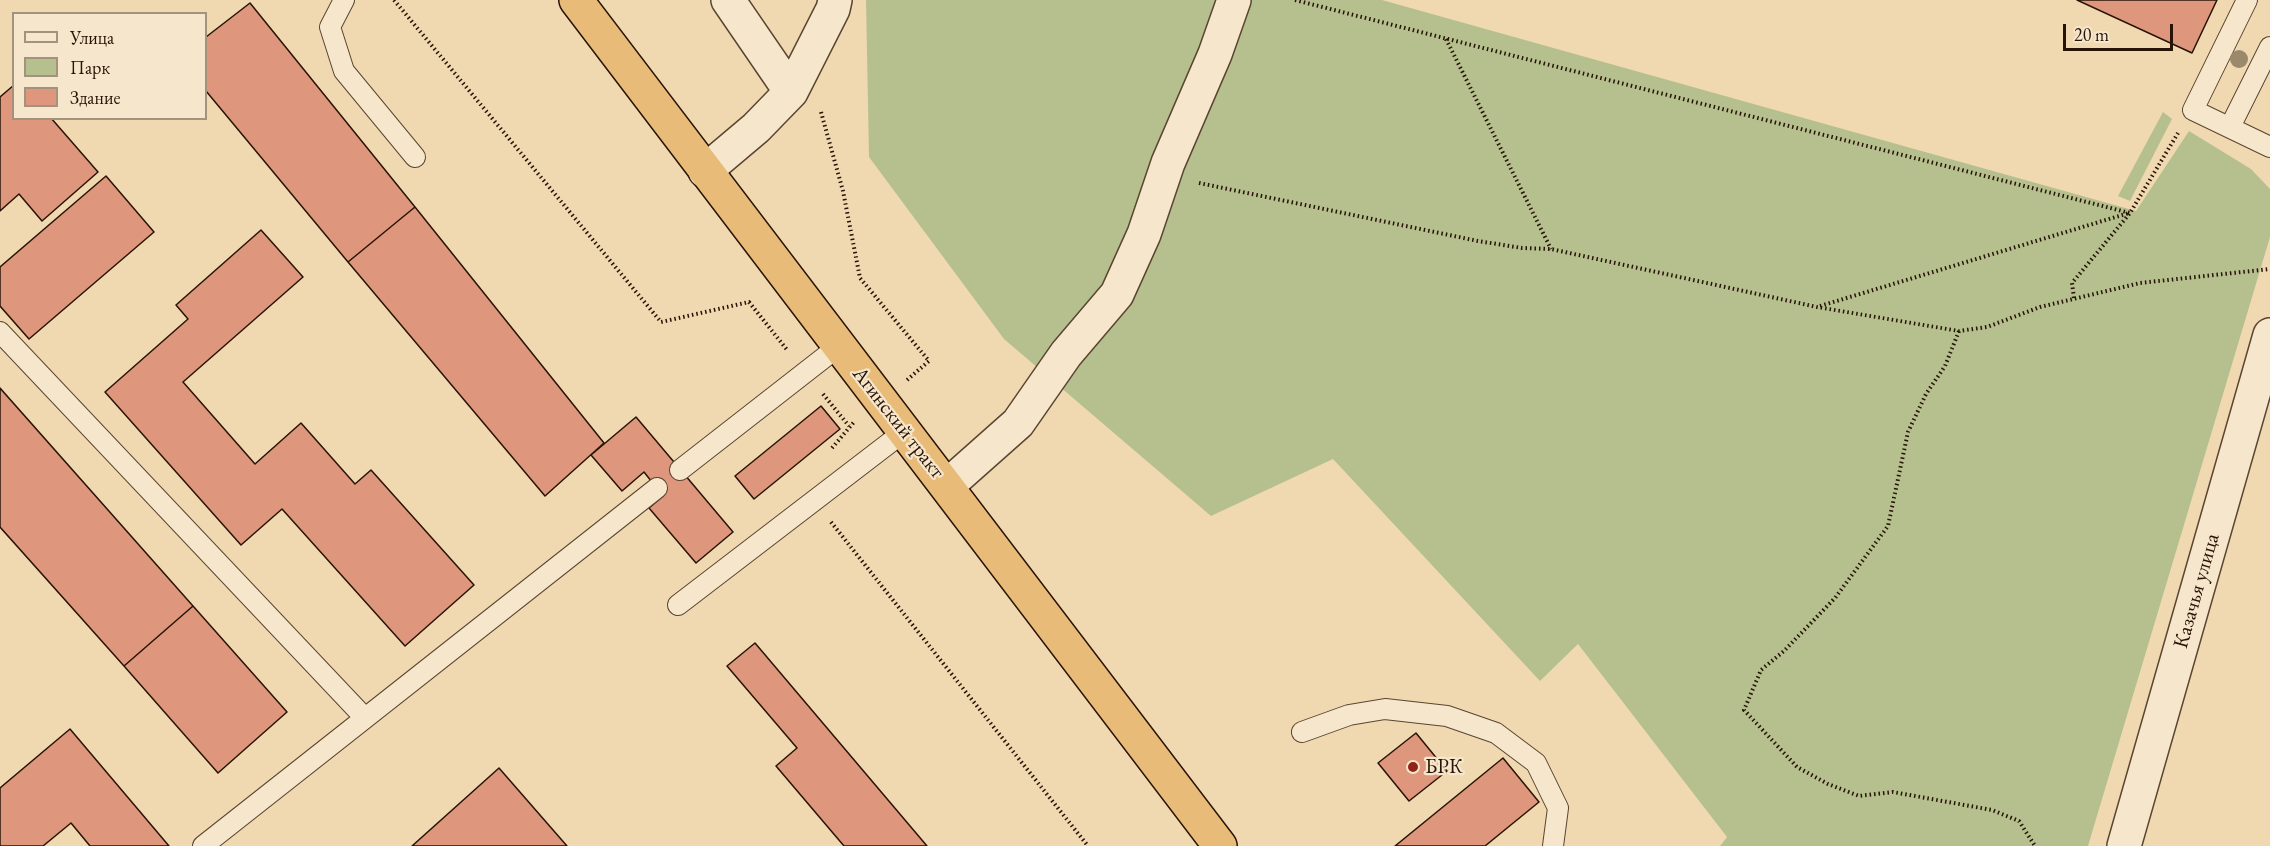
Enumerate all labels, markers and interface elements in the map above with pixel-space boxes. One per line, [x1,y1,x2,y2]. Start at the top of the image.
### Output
legend [12,12,207,120]
scale bar [2066,12,2176,50]
text: 20 m [2074,23,2109,46]
text: Улица [70,26,114,49]
text: Парк [70,56,110,79]
text: Здание [70,86,120,109]
street label: Агинский тракт [847,362,949,484]
street label: Казачья улица [2169,531,2225,651]
place label: БРК [1425,754,1463,780]
marker: БРК [1406,760,1420,774]

